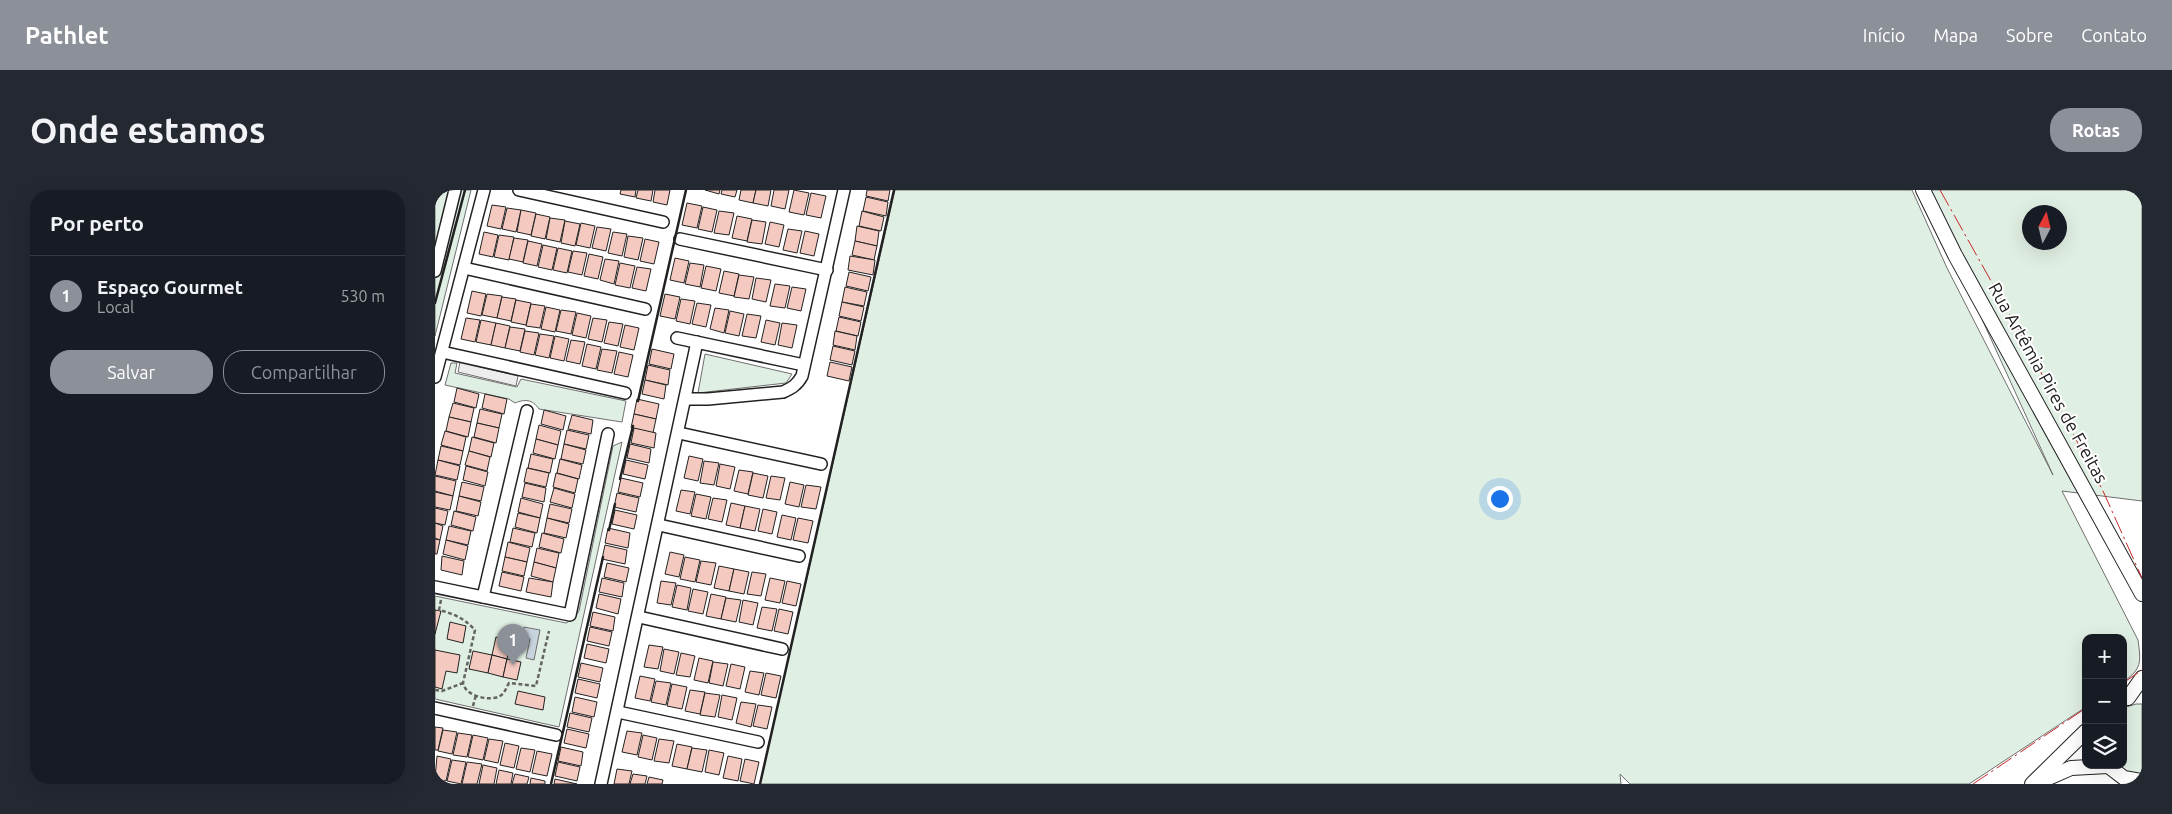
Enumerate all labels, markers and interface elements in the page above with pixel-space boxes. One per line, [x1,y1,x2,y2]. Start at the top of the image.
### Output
text: Pathlet [25,22,109,49]
text: Início [1863,25,1905,45]
text: Mapa [1933,25,1978,45]
text: Sobre [2006,25,2053,45]
text: Contato [2081,25,2147,45]
button: Rotas [2050,108,2142,152]
text: Onde estamos [30,110,265,150]
north arrow [2022,205,2067,250]
text: Por perto [50,211,144,235]
text: Espaço Gourmet [97,276,243,298]
street label: Rua Artêmia Pires de Freitas [1985,279,2113,487]
text: 1 [61,287,71,305]
text: 530 m [340,287,385,305]
text: Local [97,298,134,316]
button: Salvar [50,350,213,394]
button: Compartilhar [223,350,385,394]
your location [1487,486,1513,512]
pin: 1 [497,624,529,665]
map controls [2082,634,2127,769]
button: + [2082,634,2127,679]
button: − [2082,679,2127,724]
button: layers [2082,724,2127,769]

